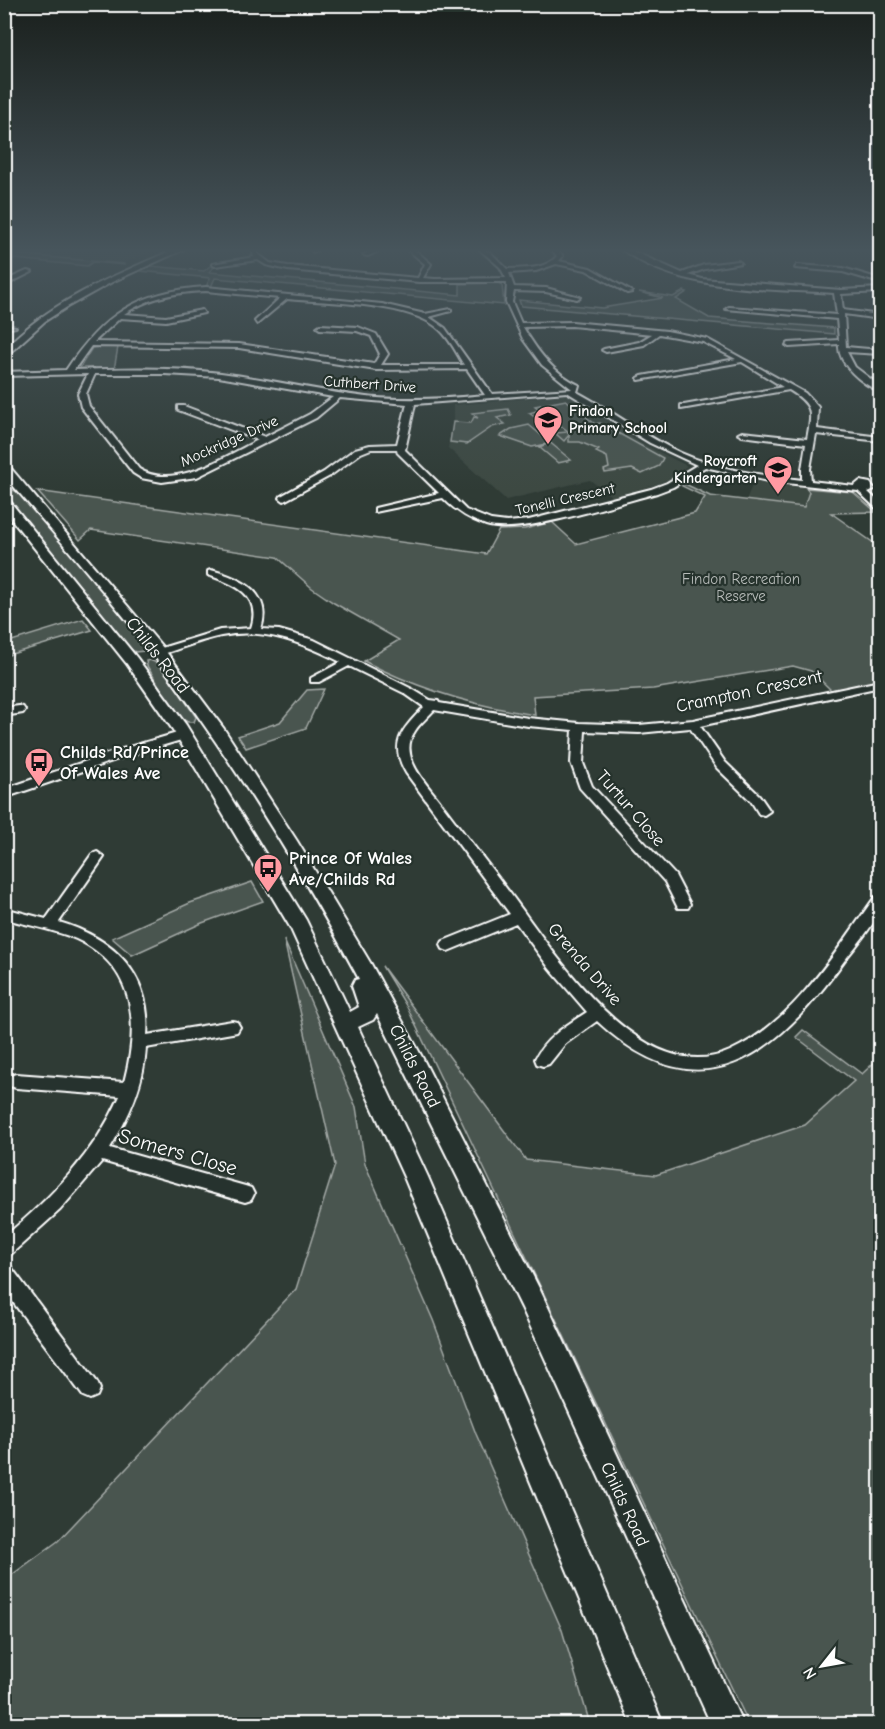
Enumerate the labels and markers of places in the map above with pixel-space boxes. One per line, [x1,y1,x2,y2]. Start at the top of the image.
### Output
place label: Findon Primary School [569,402,667,437]
school or university icon: Findon Primary School [532,404,564,446]
place label: Roycroft Kindergarten [674,452,758,487]
school or university icon: Roycroft Kindergarten [762,454,794,496]
place label: Childs Rd/Prince Of Wales Ave [60,742,189,784]
bus stop icon: Childs Rd/Prince Of Wales Ave [23,746,55,788]
place label: Prince Of Wales Ave/Childs Rd [289,848,412,890]
bus stop icon: Prince Of Wales Ave/Childs Rd [252,852,284,894]

